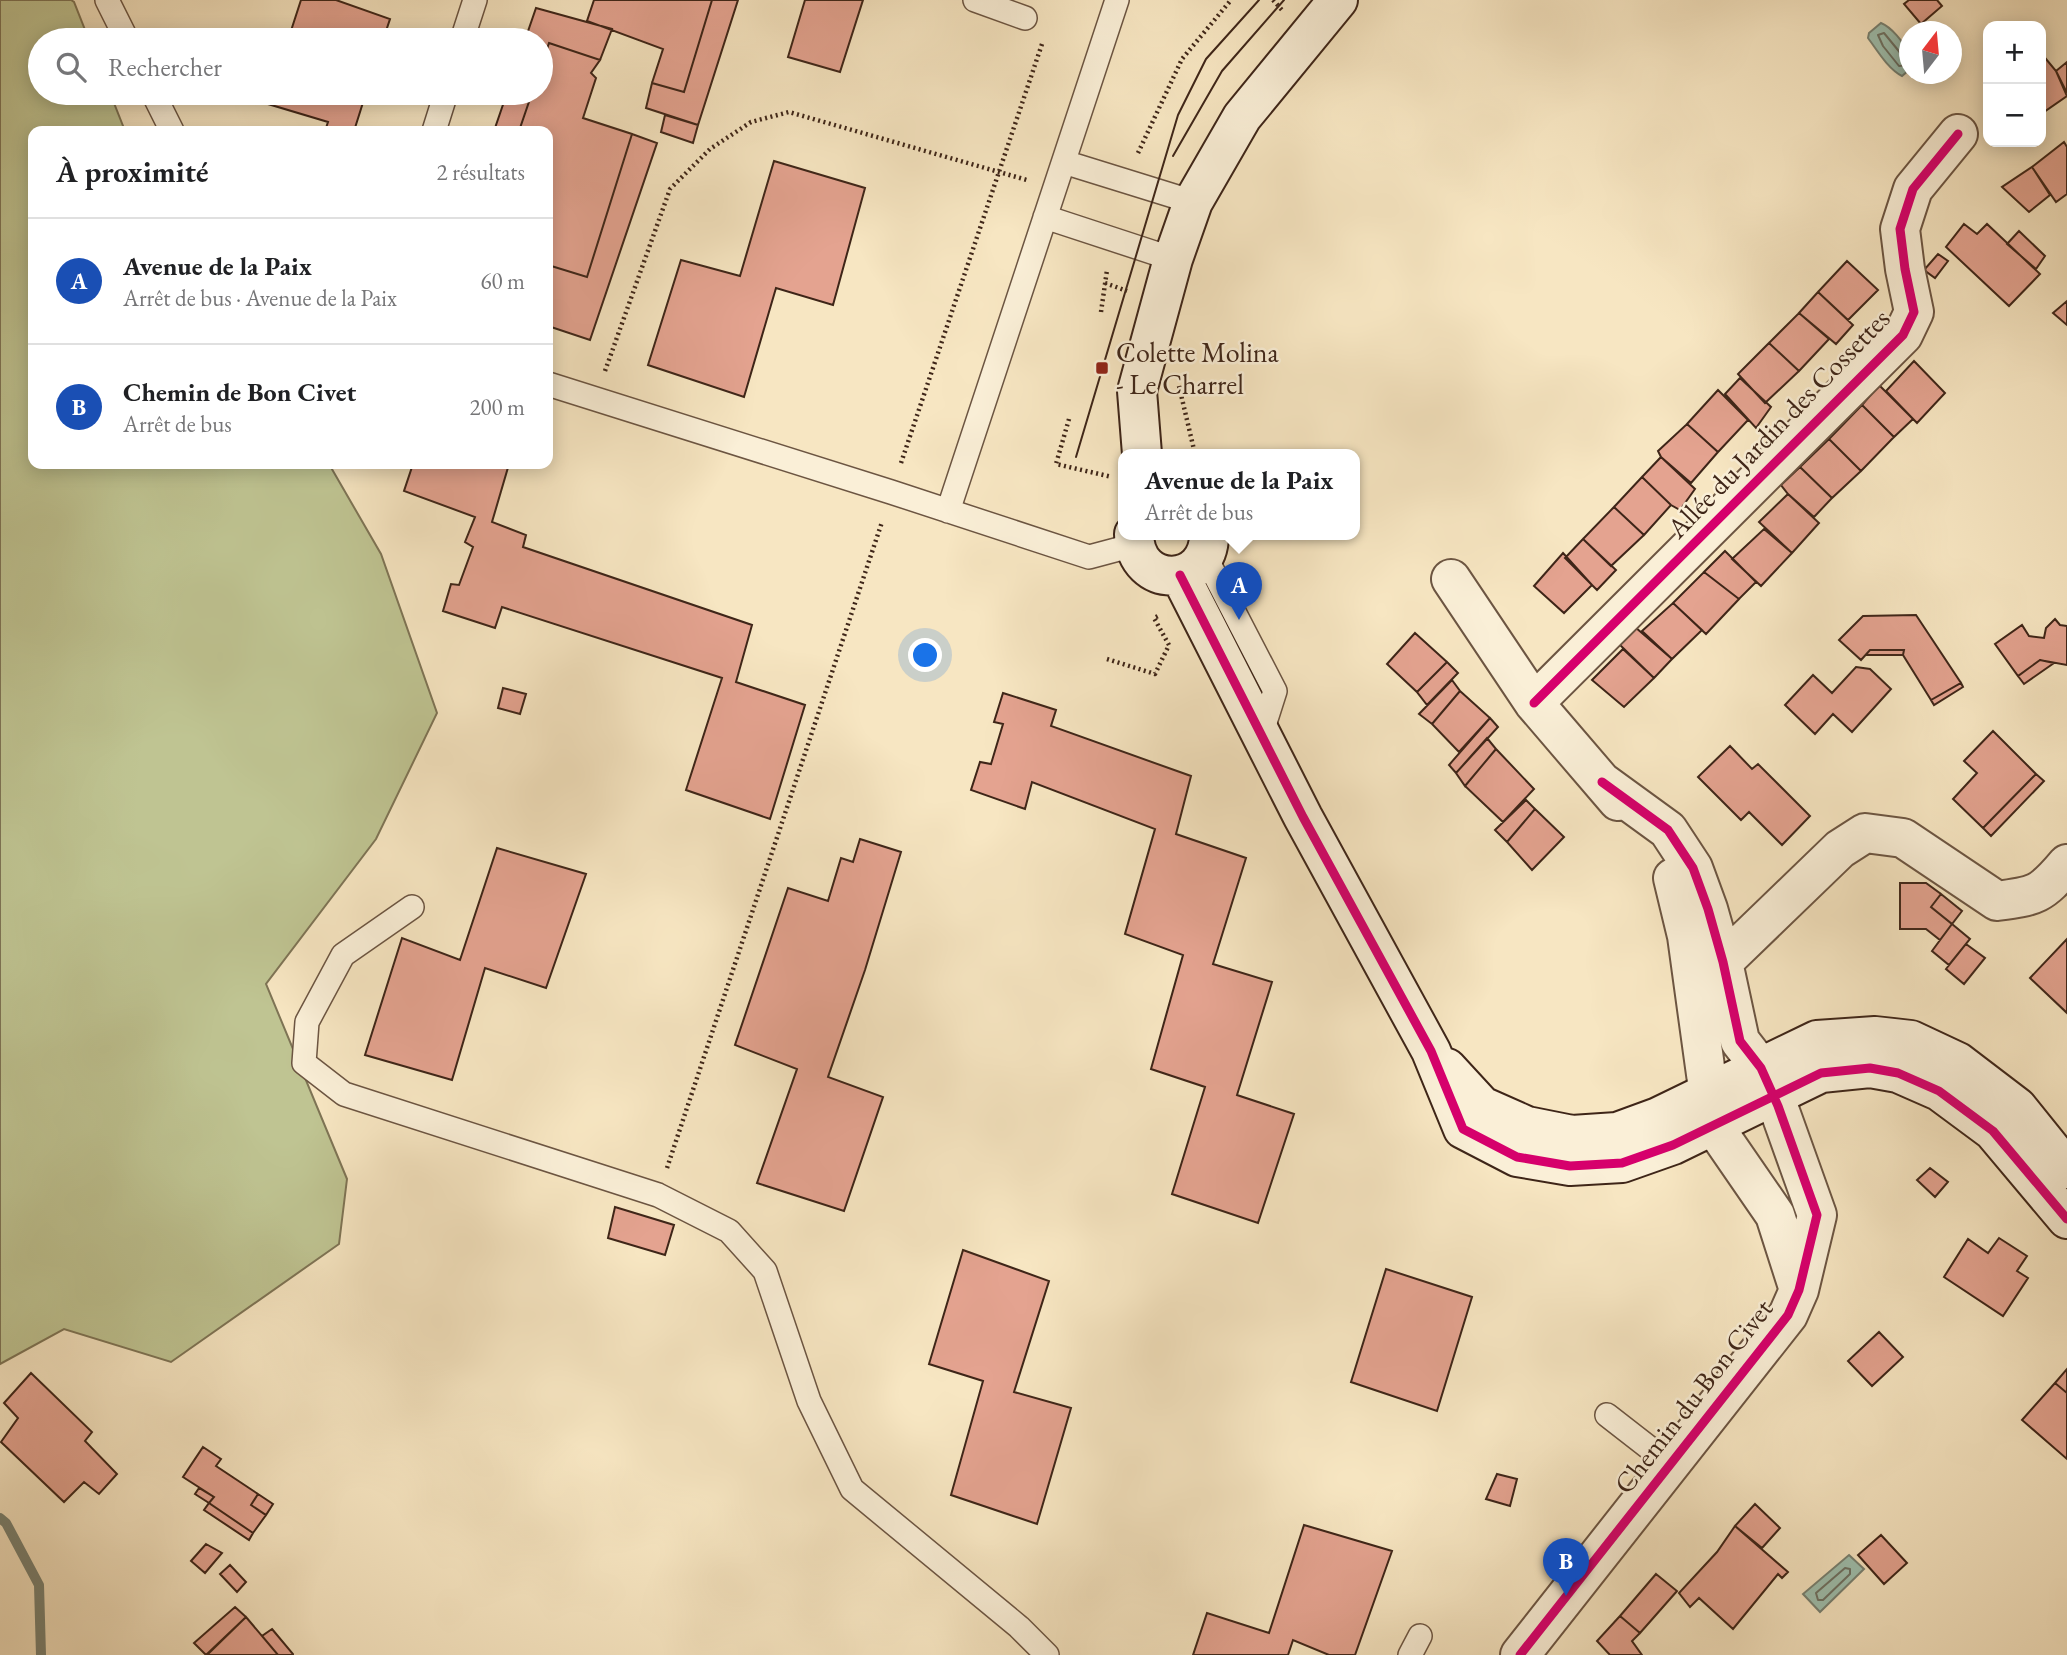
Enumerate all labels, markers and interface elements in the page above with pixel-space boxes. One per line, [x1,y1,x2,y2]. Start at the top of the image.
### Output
north arrow [1899,21,1962,84]
map controls [1983,21,2046,147]
button: + [1983,21,2046,84]
search box [28,28,553,105]
icon: search [52,48,90,86]
text: Rechercher [108,50,222,84]
button: − [1983,84,2046,147]
text: À proximité [56,152,208,191]
text: 2 résultats [437,157,525,187]
text: Avenue de la Paix [123,249,312,283]
text: A [71,266,87,296]
text: 60 m [480,266,525,296]
text: Arrêt de bus · Avenue de la Paix [123,283,397,313]
street label: Allée du Jardin des Cossettes [1658,300,1897,546]
place label: Colette Molina - Le Charrel [1116,334,1280,402]
marker: Colette Molina - Le Charrel [1094,360,1110,376]
text: Chemin de Bon Civet [123,375,356,409]
text: B [72,392,86,422]
text: 200 m [469,392,525,422]
text: Arrêt de bus [123,409,232,439]
popup [1118,449,1360,540]
text: Avenue de la Paix [1145,463,1333,497]
text: Arrêt de bus [1145,497,1253,527]
pin: A [1216,562,1262,620]
your location [908,638,942,672]
street label: Chemin du Bon Civet [1606,1291,1780,1501]
pin: B [1543,1538,1589,1596]

